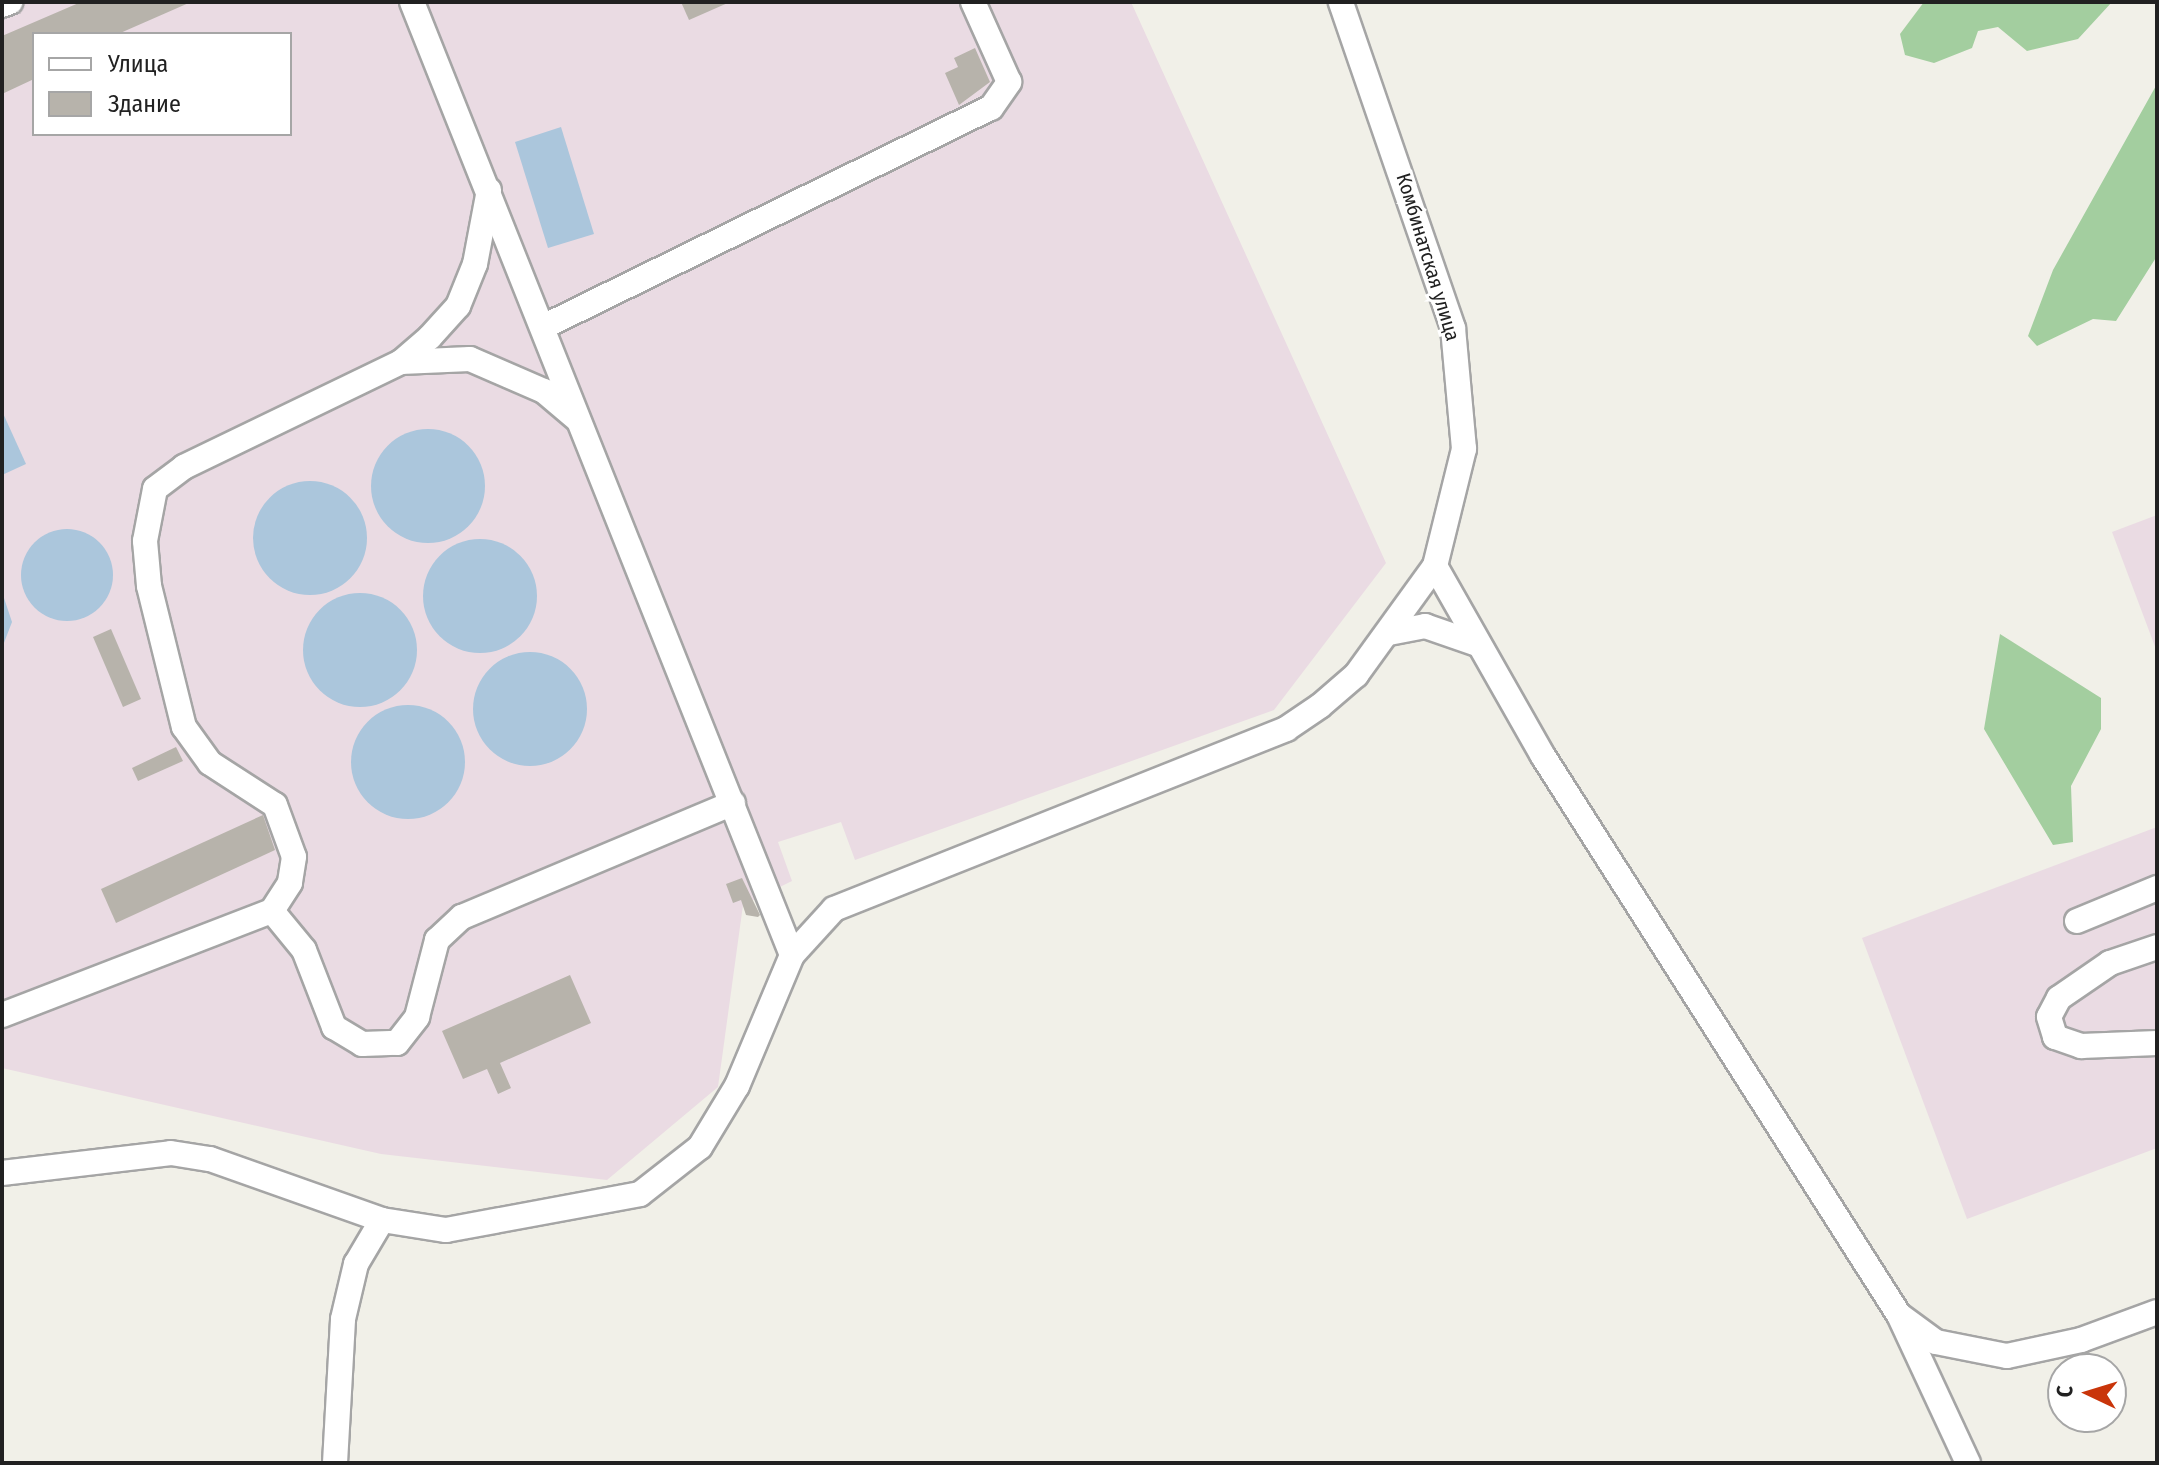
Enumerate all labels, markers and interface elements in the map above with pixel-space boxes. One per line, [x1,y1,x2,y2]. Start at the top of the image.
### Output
legend [32,32,292,136]
text: Улица [108,50,168,78]
text: Здание [108,90,181,118]
street label: Комбинатская улица [1391,170,1465,344]
north arrow [2047,1353,2127,1433]
text: С [2051,1385,2078,1398]

